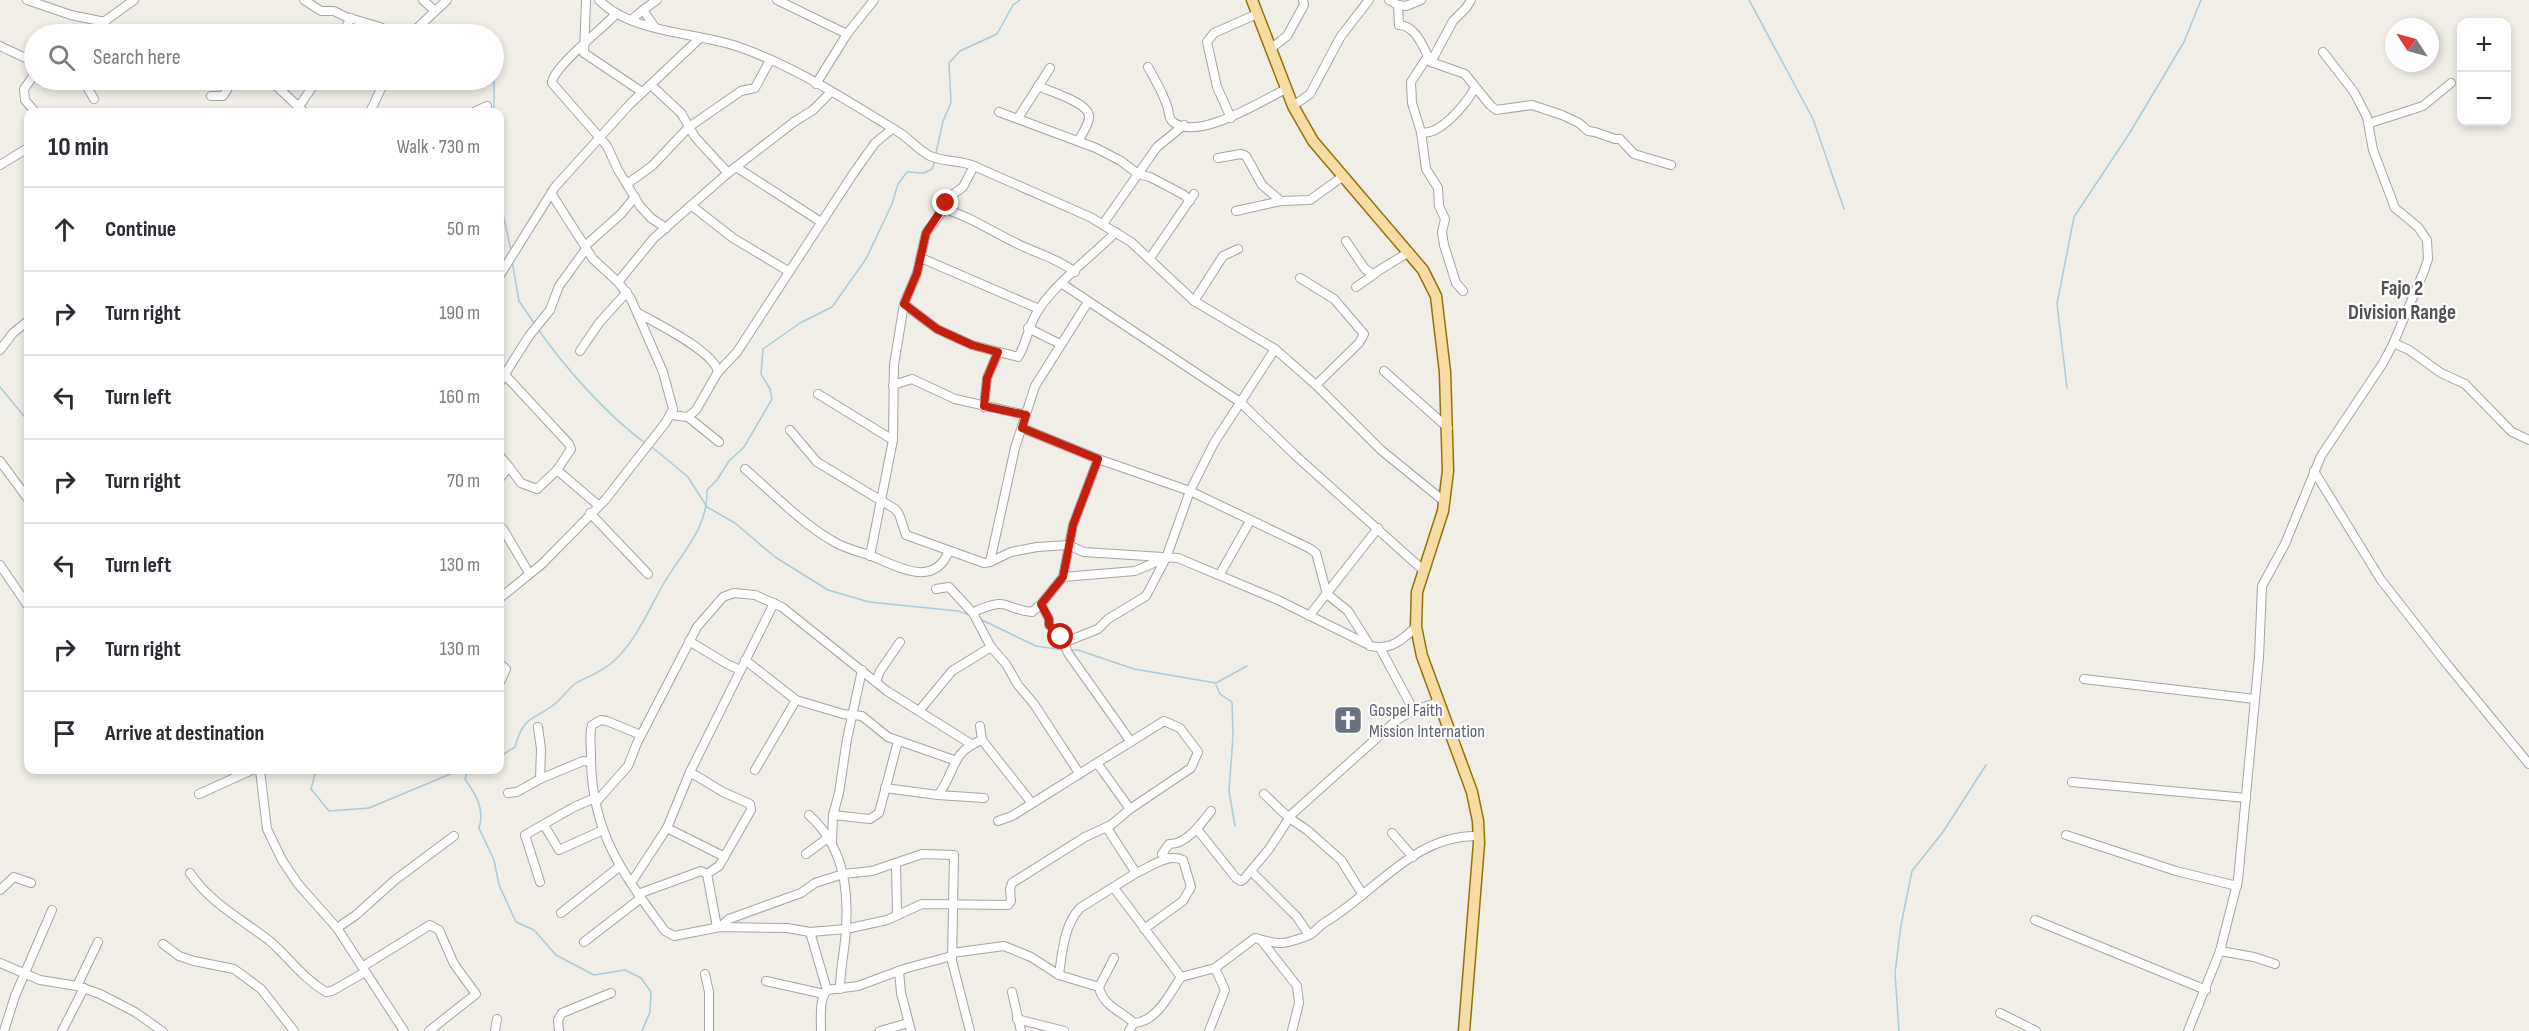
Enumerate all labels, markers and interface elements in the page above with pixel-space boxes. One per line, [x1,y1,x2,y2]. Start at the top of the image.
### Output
north arrow [2385,18,2439,72]
map controls [2457,18,2511,126]
button: + [2457,18,2511,72]
search box [24,24,504,90]
icon: search [45,41,78,74]
text: Search here [93,44,180,71]
button: − [2457,72,2511,126]
text: 10 min [48,132,109,163]
text: Walk · 730 m [397,135,480,159]
route end [932,189,958,215]
icon: ahead [48,213,81,246]
text: Continue [105,216,176,243]
text: 50 m [447,217,480,241]
district label: Fajo 2 Division Range [2348,276,2456,325]
icon: right [48,297,81,330]
text: Turn right [105,300,181,327]
text: 190 m [439,301,480,325]
icon: left [48,381,81,414]
text: Turn left [105,384,171,411]
text: 160 m [439,385,480,409]
icon: right [48,465,81,498]
text: Turn right [105,468,181,495]
text: 70 m [447,469,480,493]
icon: left [48,549,81,582]
text: Turn left [105,552,171,579]
text: 130 m [440,553,480,577]
route start [1047,623,1073,649]
icon: right [48,633,81,666]
text: Turn right [105,636,181,663]
text: 130 m [440,637,480,661]
place label: Gospel Faith Mission Internation [1369,700,1485,742]
church icon: Gospel Faith Mission Internation [1332,704,1364,736]
icon: arrive [48,717,81,750]
text: Arrive at destination [105,720,264,747]

